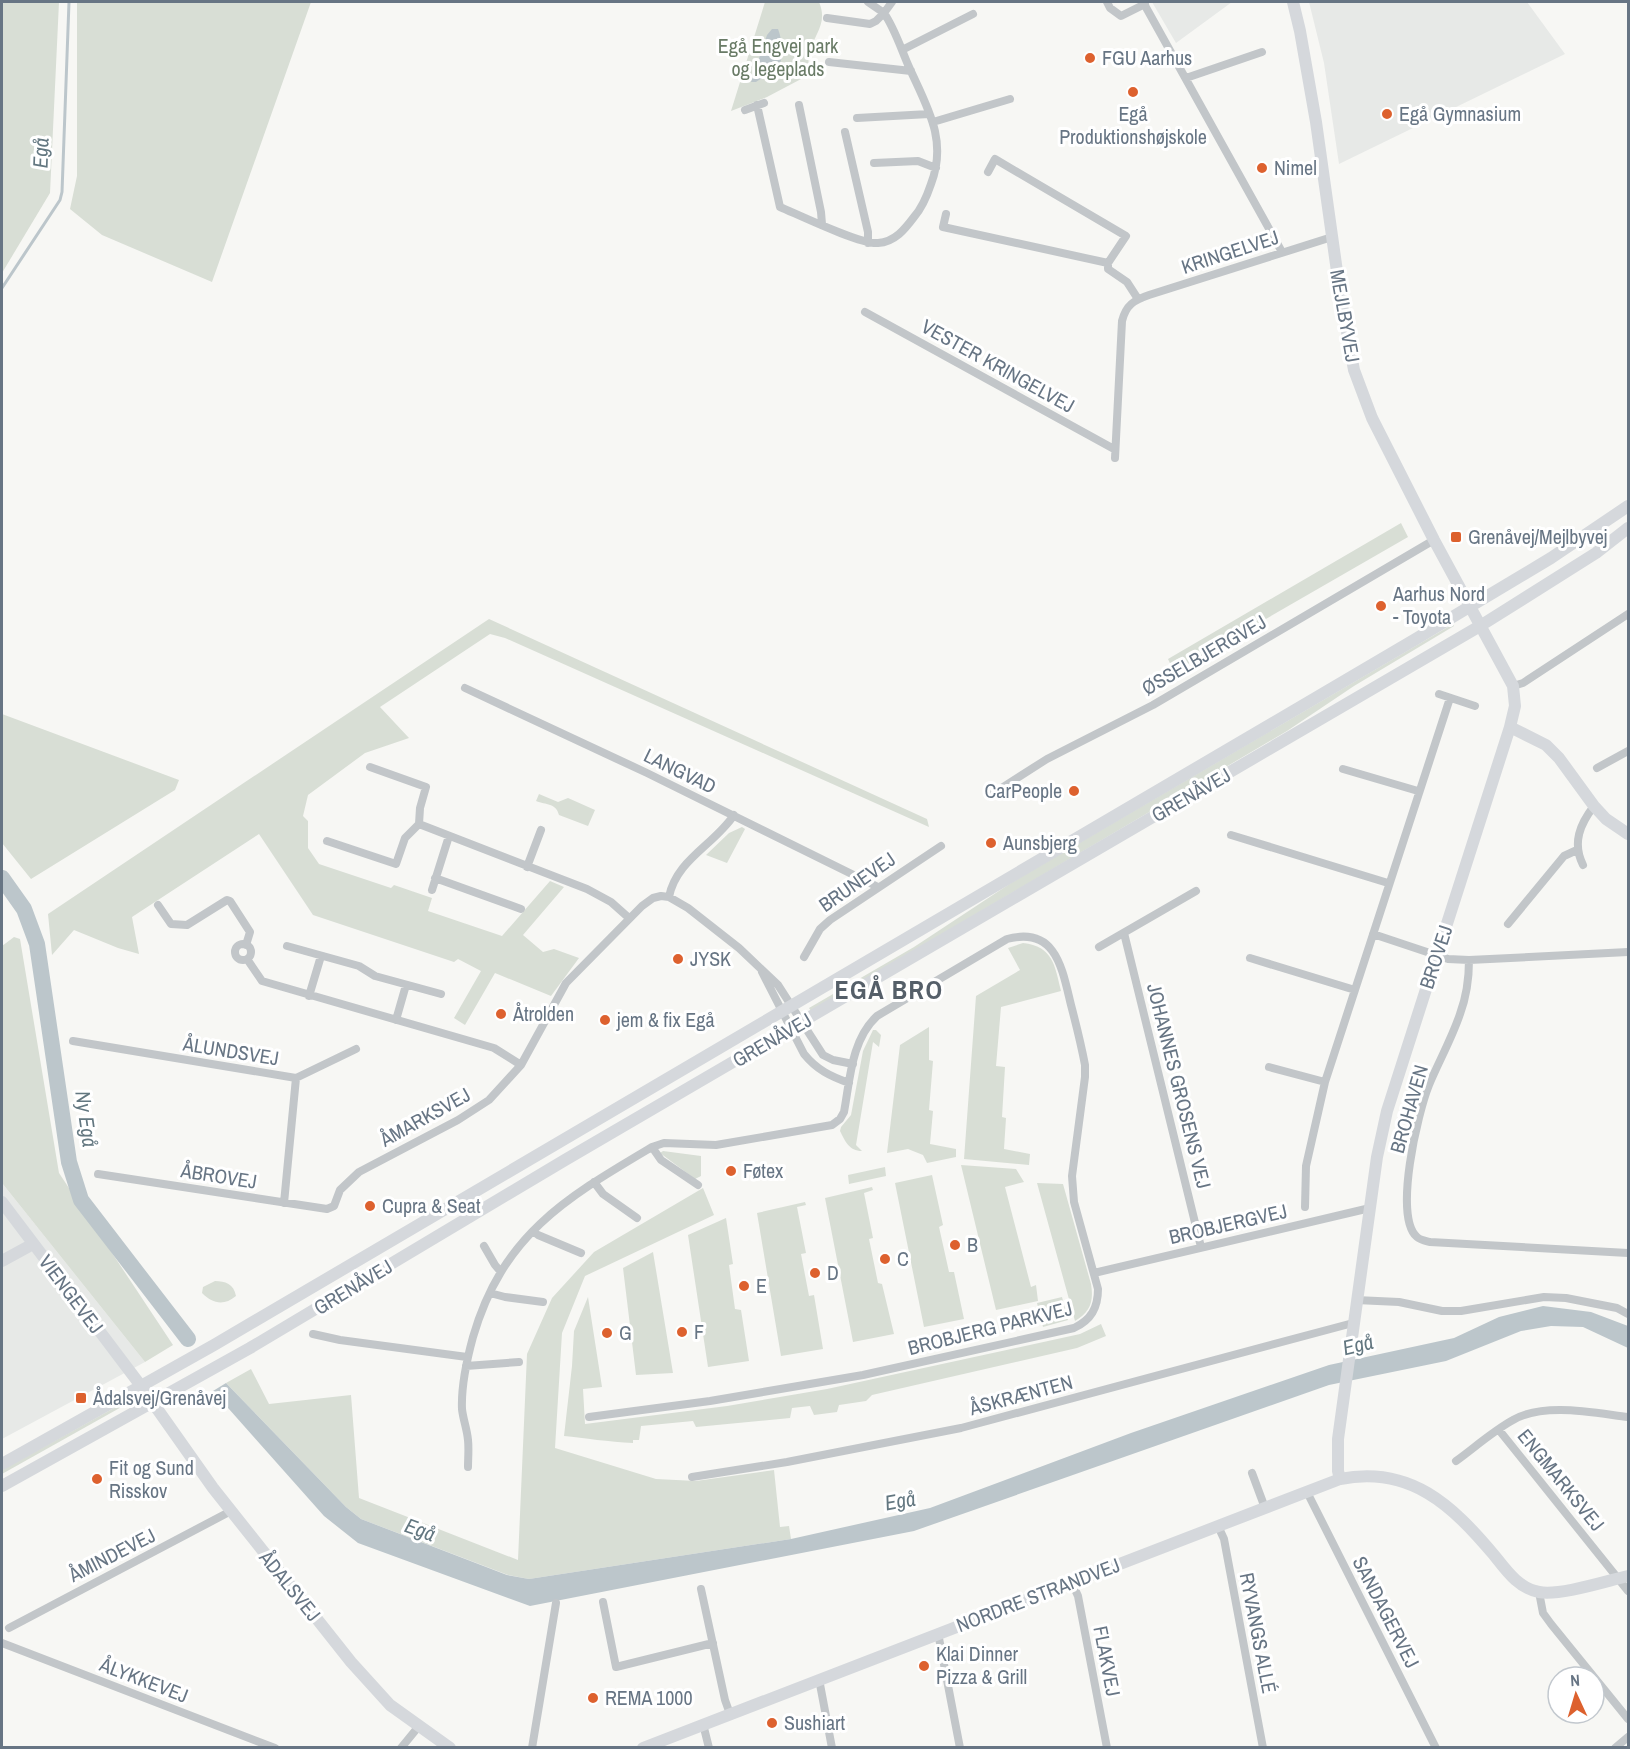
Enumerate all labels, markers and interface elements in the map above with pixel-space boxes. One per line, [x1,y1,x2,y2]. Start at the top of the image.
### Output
park label: Egå Engvej park og legeplads [718,32,839,82]
place label: FGU Aarhus [1102,44,1192,71]
marker: FGU Aarhus [1083,51,1097,65]
marker: Egå Produktionshøjskole [1126,85,1140,99]
place label: Egå Produktionshøjskole [1059,100,1207,150]
place label: Egå Gymnasium [1399,100,1521,127]
marker: Egå Gymnasium [1380,107,1394,121]
water label: Egå [25,137,56,169]
place label: Nimel [1274,154,1317,181]
marker: Nimel [1255,161,1269,175]
street label: KRINGELVEJ [1178,223,1282,280]
street label: MEJLBYVEJ [1324,267,1367,364]
street label: VESTER KRINGELVEJ [917,312,1080,419]
place label: Grenåvej/Mejlbyvej [1468,523,1607,550]
marker: Grenåvej/Mejlbyvej [1449,530,1463,544]
place label: Aarhus Nord - Toyota [1392,580,1485,630]
marker: Aarhus Nord - Toyota [1374,599,1388,613]
street label: ØSSELBJERGVEJ [1137,608,1271,701]
street label: LANGVAD [640,741,721,800]
street label: GRENÅVEJ [1146,761,1235,828]
place label: CarPeople [985,777,1062,804]
marker: CarPeople [1067,784,1081,798]
place label: Aunsbjerg [1002,829,1077,856]
marker: Aunsbjerg [984,836,998,850]
street label: BRUNEVEJ [813,845,900,918]
street label: BROVEJ [1413,921,1459,992]
place label: JYSK [690,945,731,972]
marker: JYSK [671,952,685,966]
district label: EGÅ BRO [834,972,944,1007]
street label: JOHANNES GROSENS VEJ [1141,980,1218,1191]
place label: Åtrolden [512,1000,574,1027]
place label: jem & fix Egå [616,1006,715,1033]
street label: GRENÅVEJ [727,1006,816,1073]
marker: Åtrolden [494,1007,508,1021]
marker: jem & fix Egå [598,1013,612,1027]
street label: ÅLUNDSVEJ [180,1029,281,1071]
street label: BROHAVEN [1383,1061,1434,1156]
street label: ÅMARKSVEJ [374,1081,475,1153]
water label: Ny Egå [68,1089,105,1149]
street label: ÅBROVEJ [178,1156,259,1195]
place label: Føtex [743,1157,784,1184]
marker: Føtex [724,1164,738,1178]
place label: Cupra & Seat [382,1192,481,1219]
street label: BROBJERGVEJ [1166,1197,1290,1250]
marker: Cupra & Seat [363,1199,377,1213]
place label: B [967,1231,978,1258]
marker: B [948,1238,962,1252]
place label: C [897,1245,909,1272]
street label: VIENGEVEJ [33,1249,110,1339]
marker: C [878,1252,892,1266]
street label: GRENÅVEJ [308,1253,397,1321]
place label: D [827,1259,839,1286]
marker: D [808,1266,822,1280]
place label: E [756,1272,767,1299]
marker: E [737,1279,751,1293]
street label: BROBJERG PARKVEJ [905,1294,1075,1361]
place label: F [694,1318,704,1345]
place label: G [619,1319,632,1346]
marker: F [675,1325,689,1339]
marker: G [600,1326,614,1340]
water label: Egå [1340,1327,1376,1362]
street label: ÅSKRÆNTEN [965,1368,1075,1421]
place label: Ådalsvej/Grenåvej [92,1384,226,1411]
marker: Ådalsvej/Grenåvej [74,1391,88,1405]
street label: ENGMARKSVEJ [1512,1423,1611,1536]
place label: Fit og Sund Risskov [109,1454,194,1504]
marker: Fit og Sund Risskov [90,1472,104,1486]
water label: Egå [882,1484,918,1517]
water label: Egå [401,1511,440,1548]
street label: ÅMINDEVEJ [63,1521,160,1588]
street label: ÅDALSVEJ [253,1544,327,1627]
street label: NORDRE STRANDVEJ [952,1551,1123,1638]
street label: SANDAGERVEJ [1347,1551,1426,1672]
street label: RYVANGS ALLÉ [1234,1570,1283,1696]
street label: FLAKVEJ [1087,1623,1128,1698]
place label: Klai Dinner Pizza & Grill [936,1640,1027,1690]
street label: ÅLYKKEVEJ [95,1650,192,1709]
marker: Klai Dinner Pizza & Grill [917,1659,931,1673]
north arrow [1546,1665,1606,1725]
text: N [1569,1669,1580,1691]
place label: REMA 1000 [605,1684,693,1711]
marker: REMA 1000 [586,1691,600,1705]
place label: Sushiart [784,1709,846,1736]
marker: Sushiart [765,1716,779,1730]

